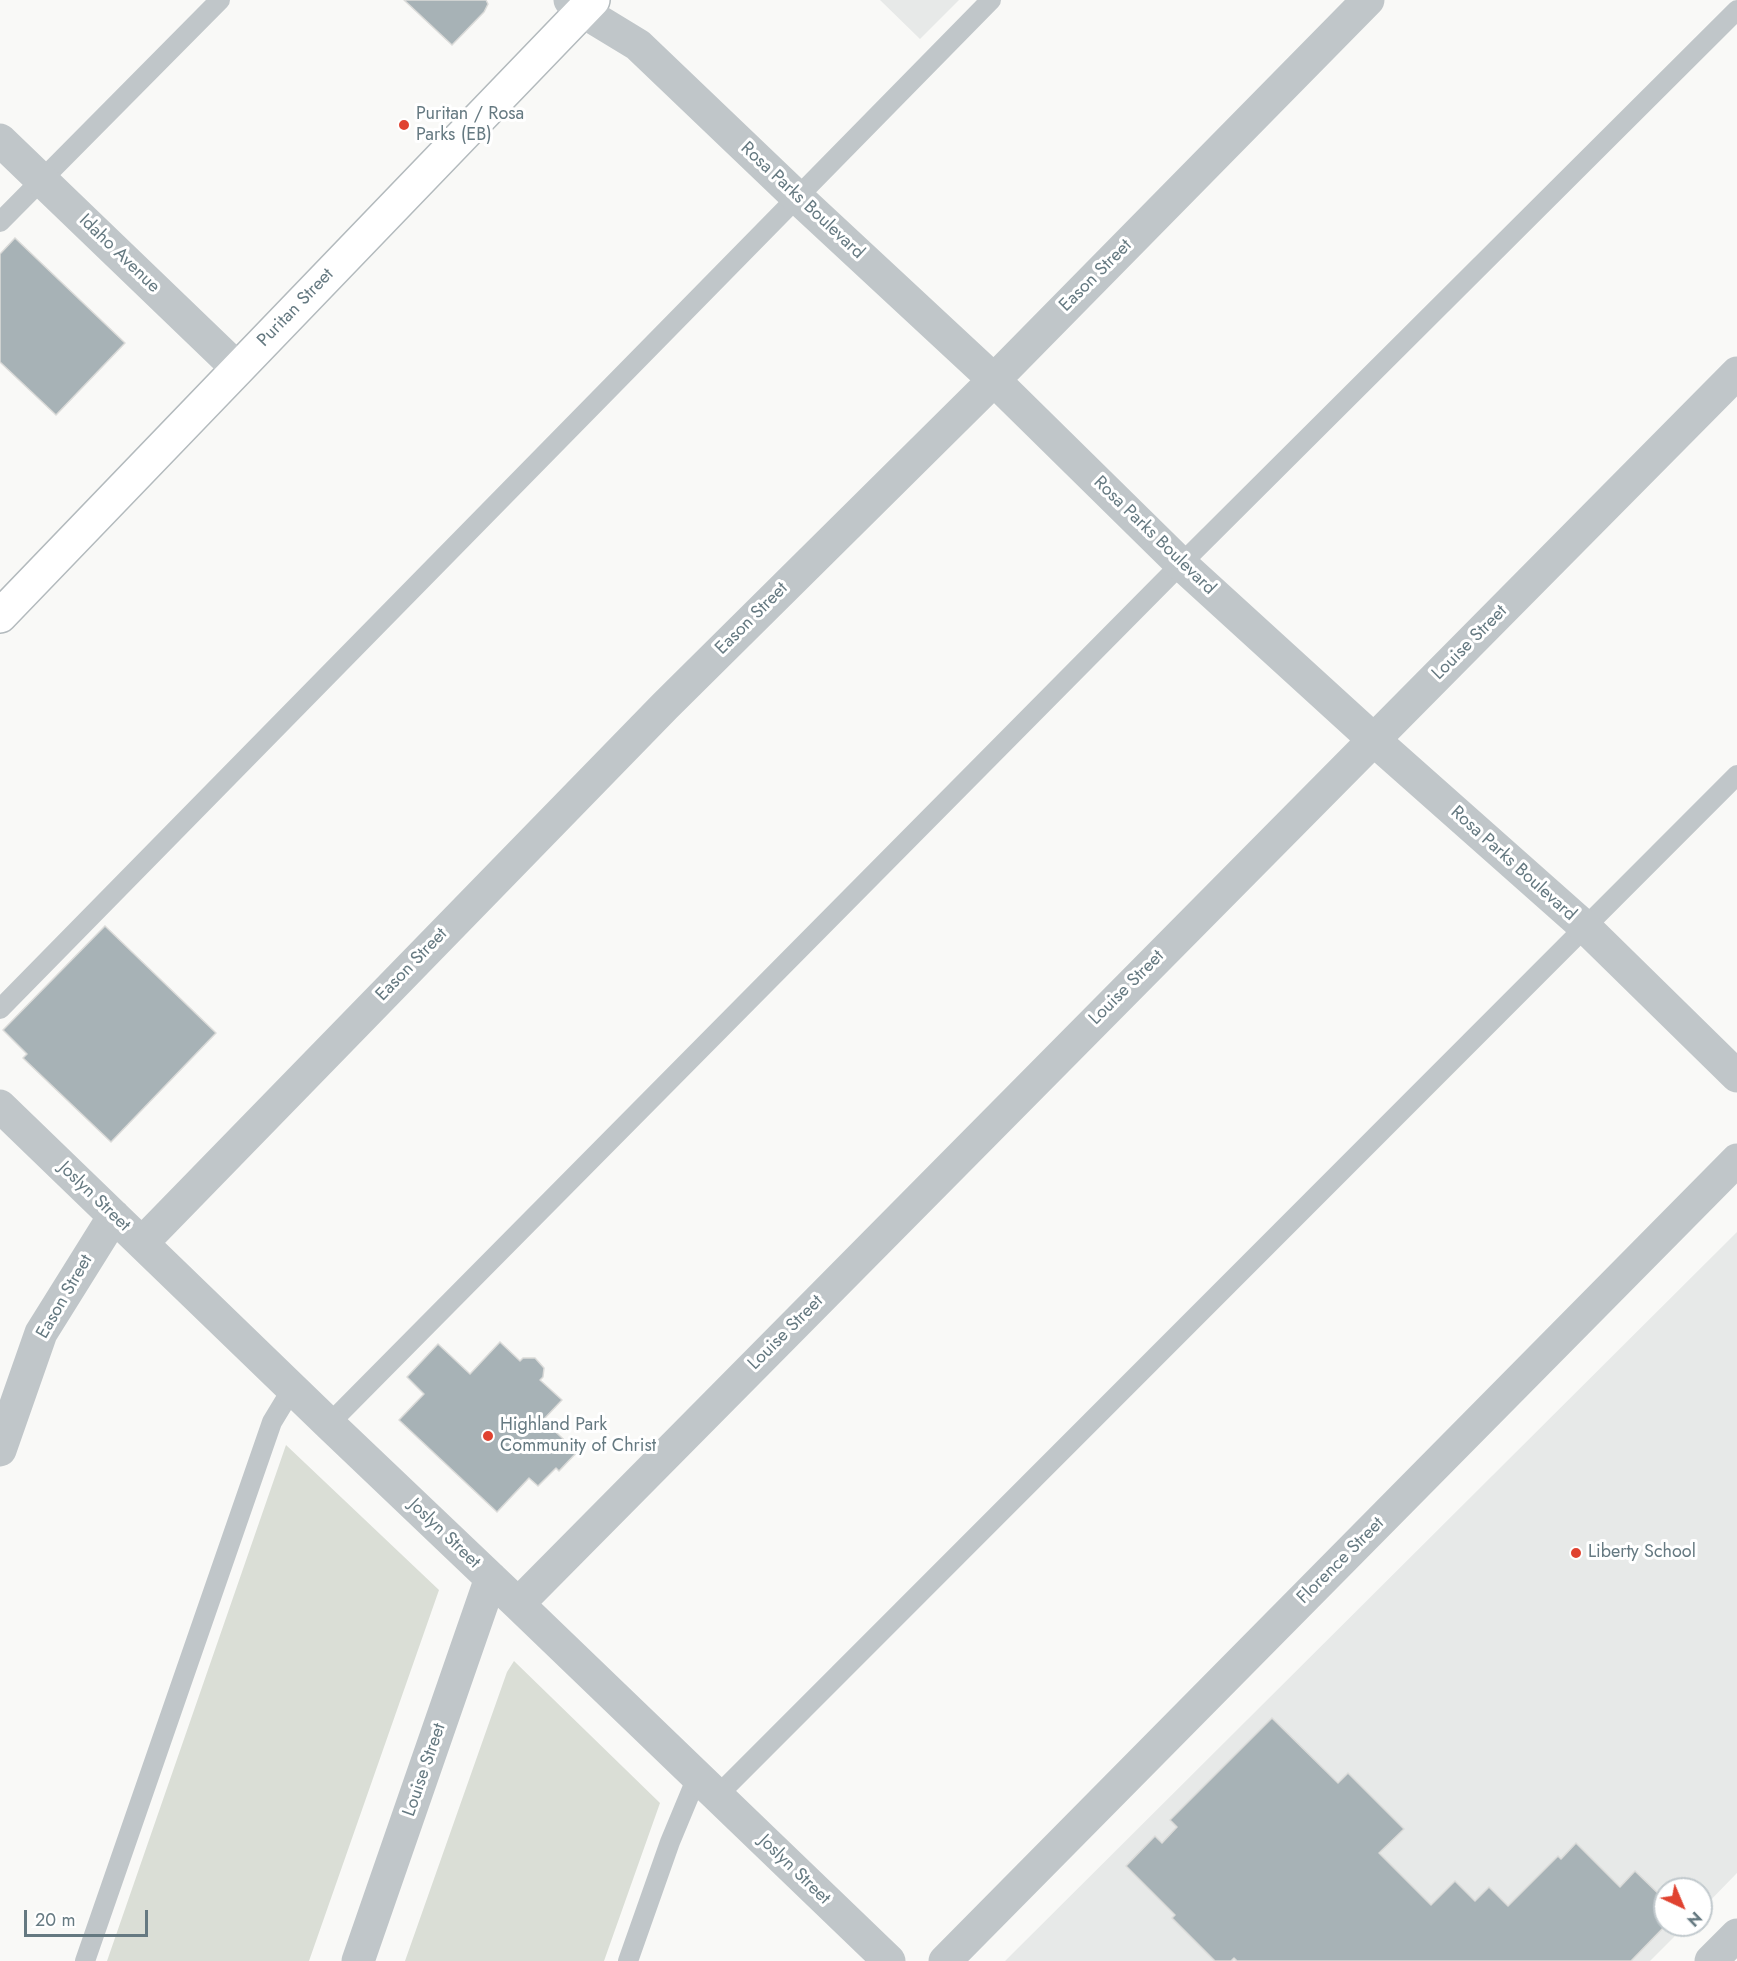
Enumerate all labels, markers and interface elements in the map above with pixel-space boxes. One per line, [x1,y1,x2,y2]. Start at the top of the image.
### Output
place label: Puritan / Rosa Parks (EB) [416,104,524,146]
marker: Puritan / Rosa Parks (EB) [397,118,411,132]
street label: Rosa Parks Boulevard [736,138,868,264]
street label: Idaho Avenue [74,210,164,298]
street label: Eason Street [1055,235,1137,317]
street label: Puritan Street [253,264,339,352]
street label: Rosa Parks Boulevard [1088,472,1220,600]
street label: Eason Street [711,578,793,660]
street label: Louise Street [1428,601,1512,685]
street label: Rosa Parks Boulevard [1446,802,1580,926]
street label: Eason Street [372,924,452,1006]
street label: Louise Street [1085,946,1169,1030]
street label: Joslyn Street [54,1158,134,1236]
street label: Eason Street [32,1251,98,1343]
street label: Louise Street [744,1291,828,1375]
place label: Highland Park Community of Christ [500,1415,656,1458]
marker: Highland Park Community of Christ [481,1429,495,1443]
street label: Joslyn Street [404,1495,484,1573]
street label: Florence Street [1293,1513,1389,1609]
place label: Liberty School [1588,1542,1696,1564]
marker: Liberty School [1569,1546,1583,1560]
street label: Louise Street [399,1721,451,1819]
street label: Joslyn Street [754,1831,834,1909]
north arrow [1653,1877,1713,1937]
scale bar [27,1898,152,1936]
text: N [1682,1906,1707,1932]
text: 20 m [35,1907,75,1933]

